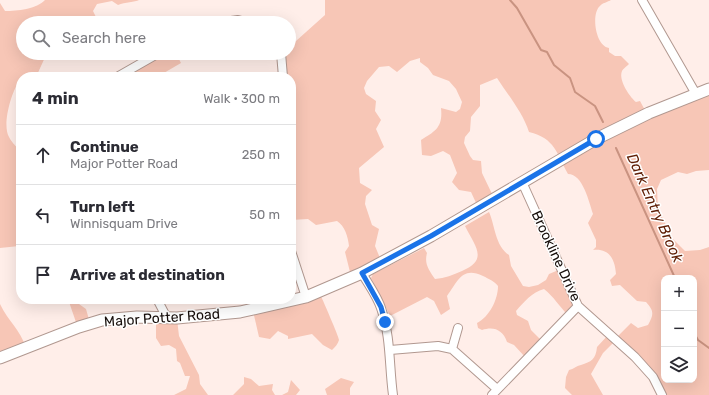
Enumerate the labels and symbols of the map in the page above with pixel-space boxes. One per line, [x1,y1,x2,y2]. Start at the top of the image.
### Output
route start [587,130,605,148]
water label: Dark Entry Brook [623,150,687,266]
street label: Brookline Drive [528,208,584,304]
street label: Major Potter Road [103,305,221,331]
route end [376,313,394,331]

